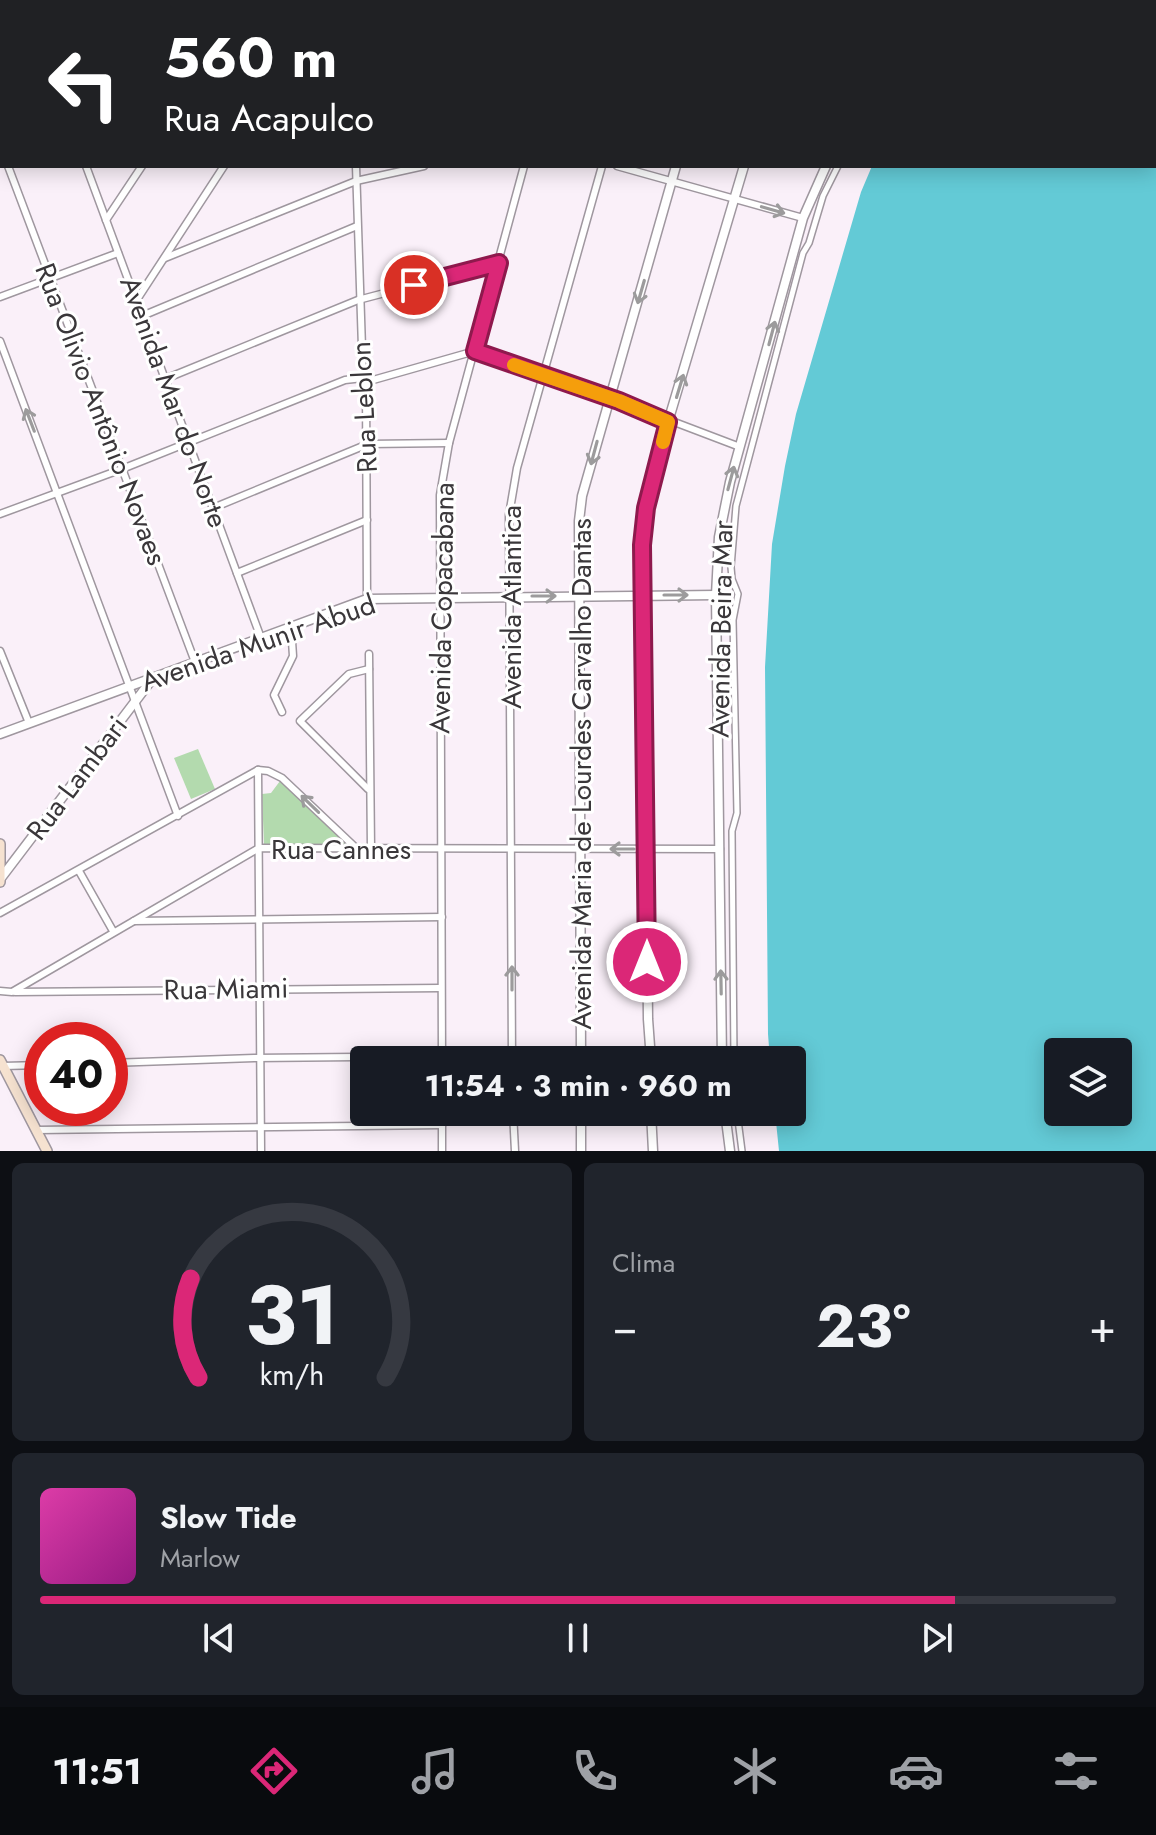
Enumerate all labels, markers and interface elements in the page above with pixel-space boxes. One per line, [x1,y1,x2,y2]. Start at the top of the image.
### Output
text: 560 m [164,17,337,98]
icon: left [32,32,136,136]
text: Rua Acapulco [164,92,374,144]
one-way arrow [759,203,785,218]
pin [380,251,448,319]
street label: Rua Olivio Antônio Novaes [24,257,178,571]
icon: arrive [392,263,436,307]
street label: Avenida Mar do Norte [109,271,239,533]
one-way arrow [633,279,648,305]
one-way arrow [765,320,780,346]
street label: Rua Leblon [340,340,388,474]
one-way arrow [673,374,688,399]
one-way arrow [22,408,36,433]
one-way arrow [586,440,601,466]
one-way arrow [724,465,739,491]
street label: Avenida Copacabana [419,482,465,734]
street label: Avenida Atlantica [491,505,532,709]
street label: Avenida Maria de Lourdes Carvalho Dantas [561,518,602,1030]
street label: Avenida Beira Mar [699,519,743,738]
street label: Avenida Munir Abud [135,584,381,702]
one-way arrow [662,587,689,603]
one-way arrow [530,588,557,604]
street label: Rua Lambari [17,707,137,849]
one-way arrow [300,796,320,814]
street label: Rua Cannes [271,829,411,870]
one-way arrow [609,841,636,857]
position arrow [605,920,689,1004]
one-way arrow [504,965,520,992]
street label: Rua Miami [163,967,289,1011]
one-way arrow [713,969,729,996]
speed limit sign: 40 [24,1022,128,1126]
map controls [1044,1038,1132,1126]
button: layers [1044,1038,1132,1126]
text: 11:54 · 3 min · 960 m [424,1064,732,1107]
text: Clima [612,1244,675,1282]
text: 31 [245,1255,339,1375]
text: 23° [816,1283,911,1370]
text: − [612,1295,638,1359]
text: + [1089,1295,1116,1359]
text: km/h [260,1354,324,1396]
text: Slow Tide [160,1496,297,1539]
text: Marlow [160,1539,240,1577]
icon: previous [197,1616,241,1660]
icon: pause [556,1616,600,1660]
icon: next [915,1616,959,1660]
icon: directions [246,1743,302,1799]
icon: music [407,1743,463,1799]
icon: phone [567,1743,623,1799]
icon: climate [727,1743,783,1799]
icon: car [888,1743,944,1799]
icon: filters [1048,1743,1104,1799]
text: 11:51 [52,1745,142,1797]

